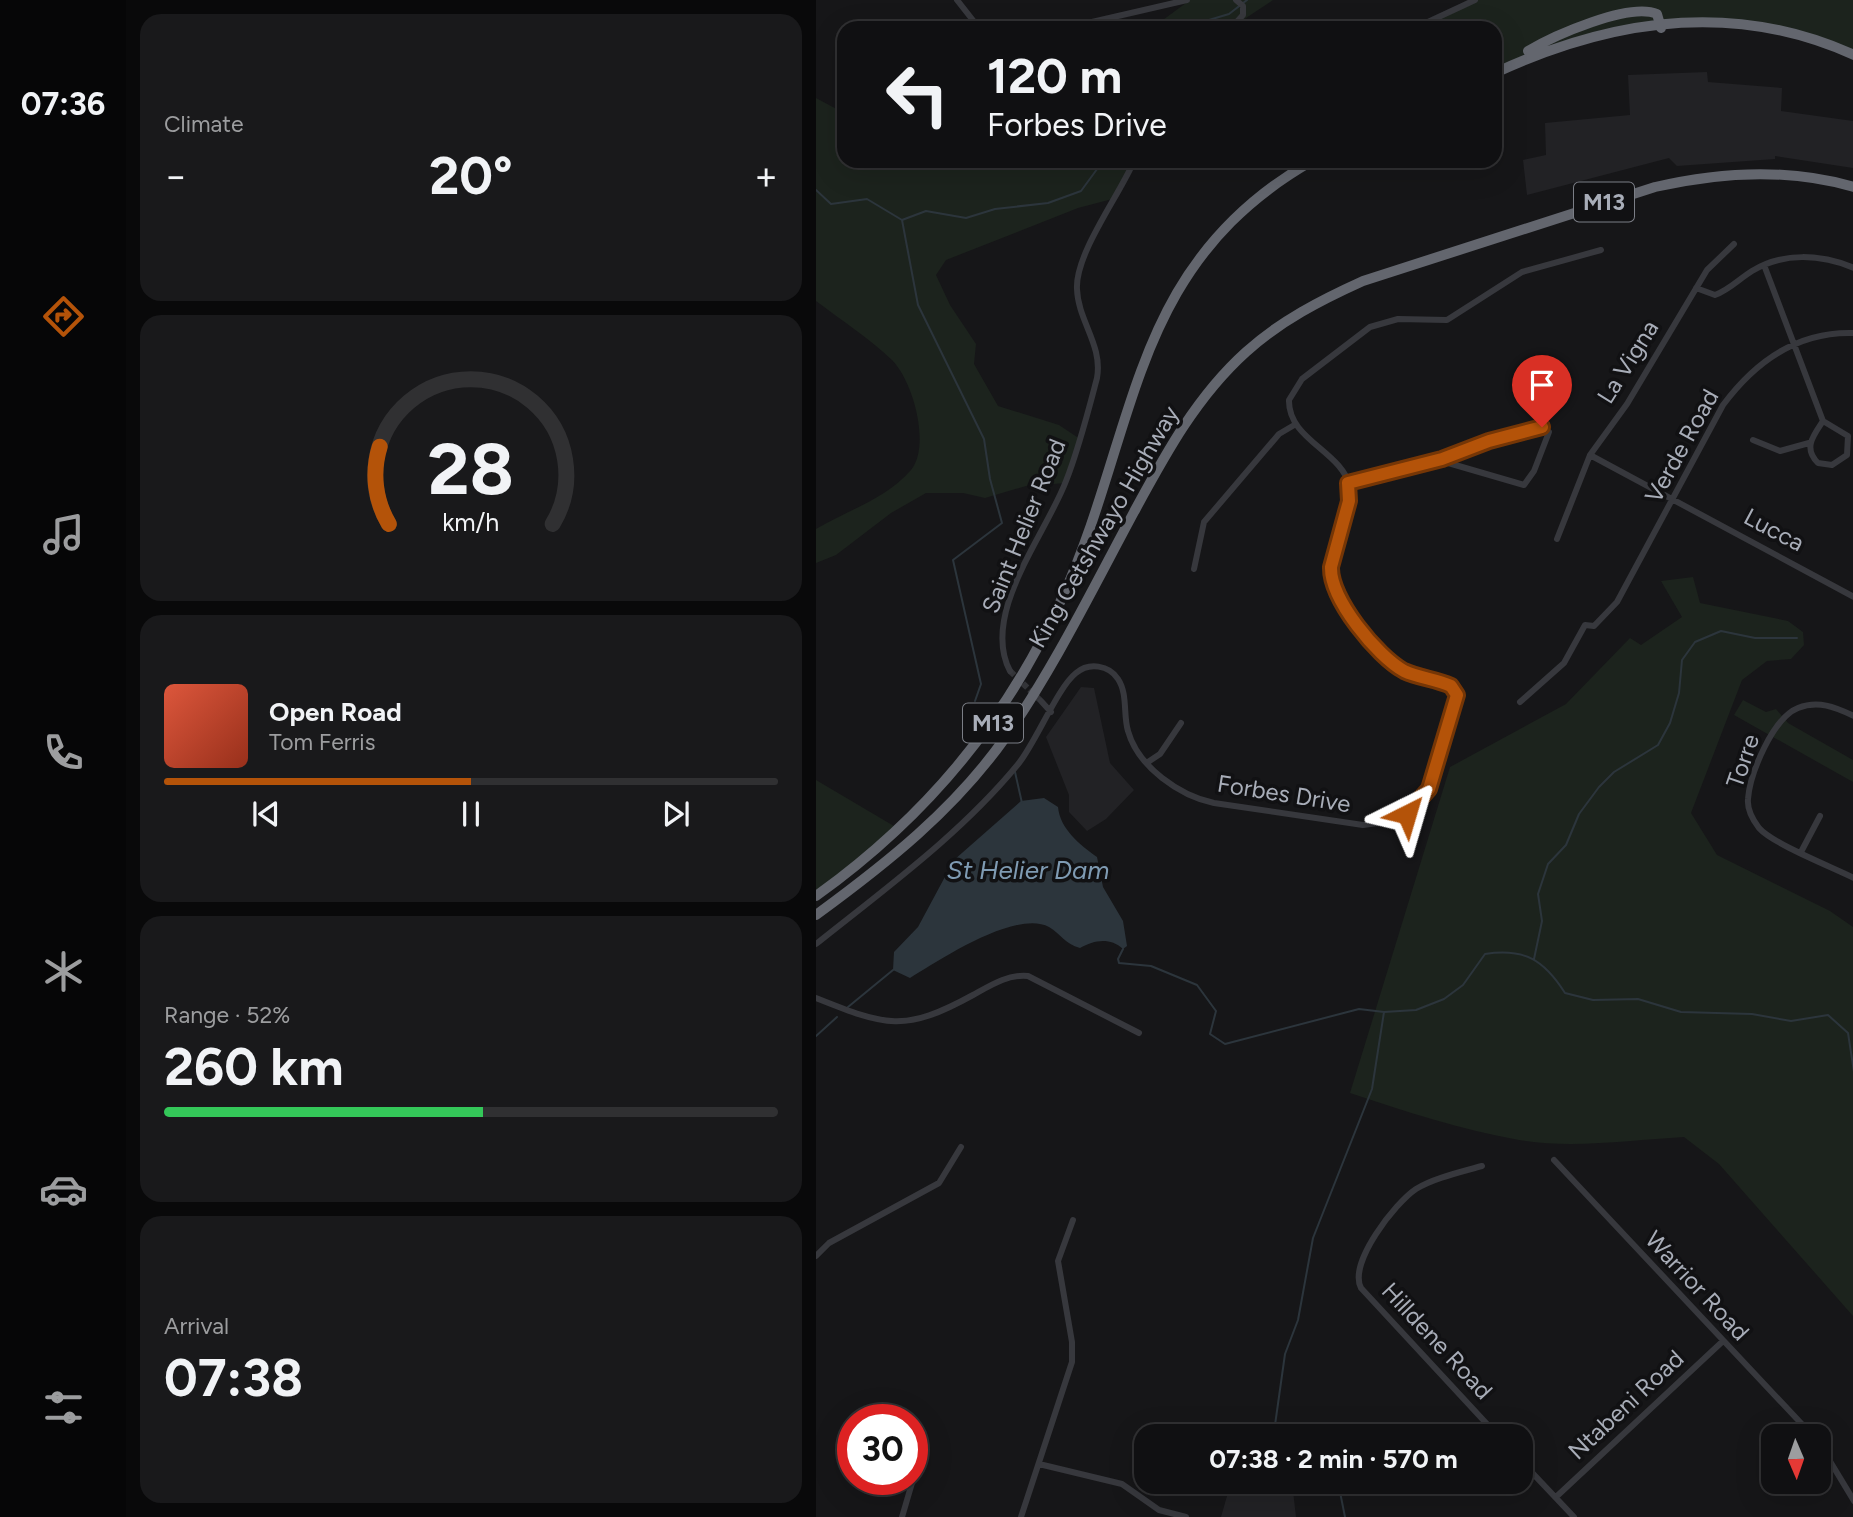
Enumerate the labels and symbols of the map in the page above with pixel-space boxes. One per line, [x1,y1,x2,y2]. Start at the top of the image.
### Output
road number: M13 [1574,182,1634,222]
street label: La Vigna [1591,315,1664,409]
pin [1512,355,1572,427]
street label: Verde Road [1639,384,1725,508]
street label: King Cetshwayo Highway [1022,400,1185,653]
street label: Saint Helier Road [975,434,1072,617]
street label: Lucca [1739,502,1809,557]
road number: M13 [963,704,1023,743]
street label: Torre [1720,730,1765,792]
street label: Forbes Drive [1215,769,1353,818]
position arrow [1370,777,1444,851]
water label: St Helier Dam [947,854,1109,886]
street label: Warrior Road [1639,1225,1755,1346]
street label: Hilldene Road [1376,1276,1499,1405]
street label: Ntabeni Road [1562,1344,1689,1465]
speed limit sign: 30 [837,1404,928,1495]
north arrow [1761,1424,1831,1494]

